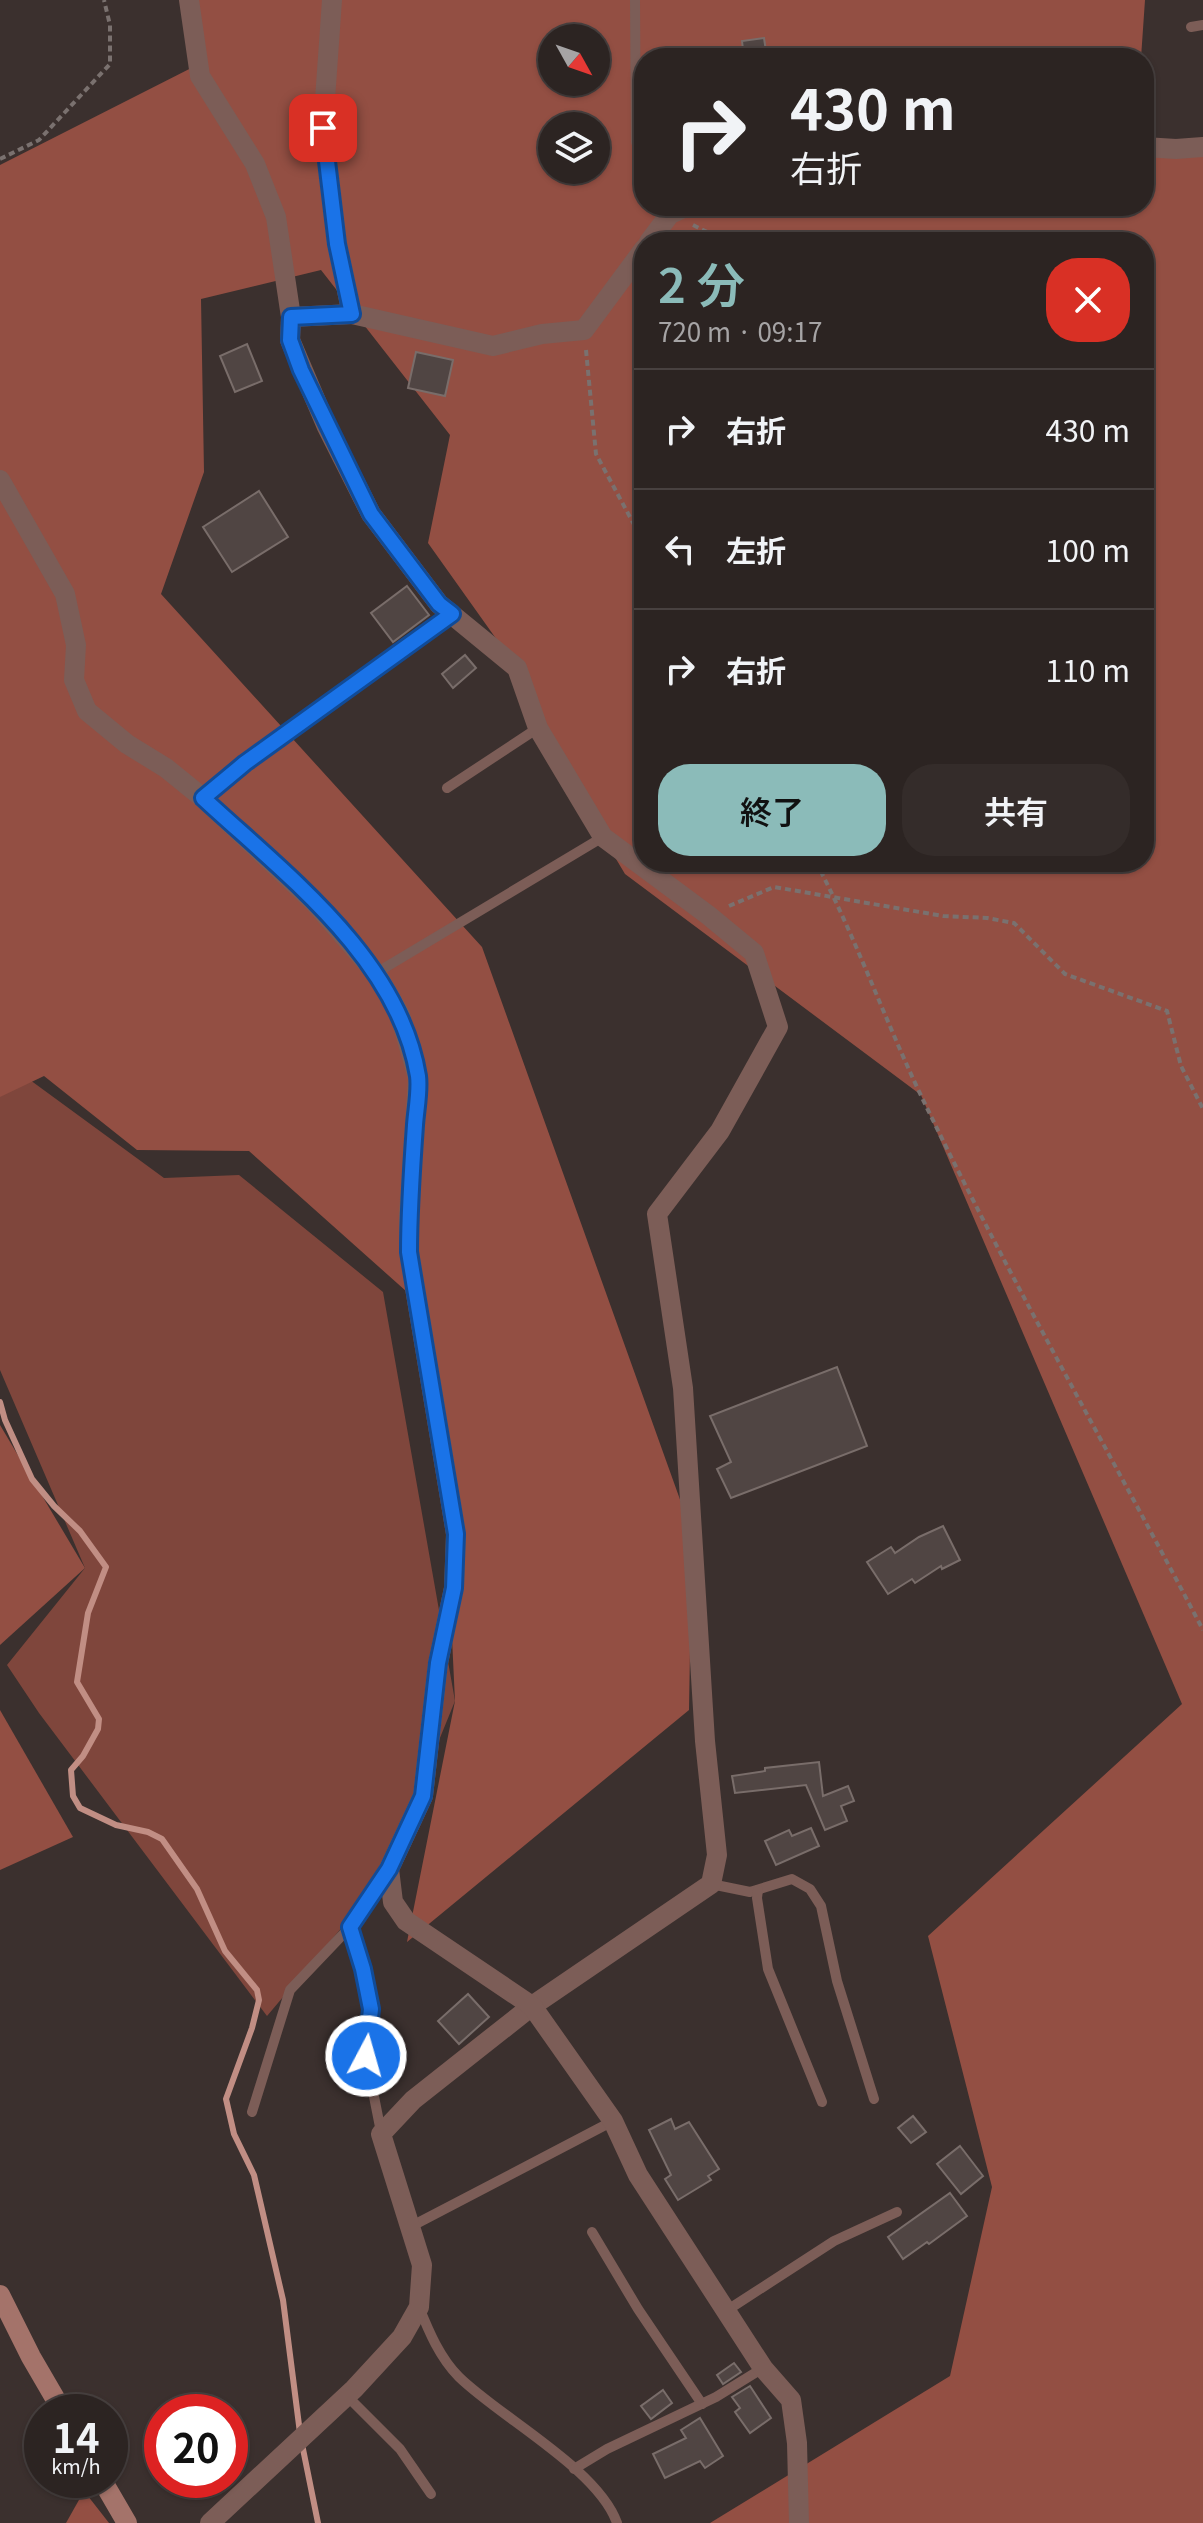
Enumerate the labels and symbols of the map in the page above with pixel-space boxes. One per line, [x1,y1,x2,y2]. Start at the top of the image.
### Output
north arrow [538,24,610,96]
pin [289,94,357,162]
position arrow [324,2014,408,2098]
speed limit sign: 20 [144,2394,248,2498]

